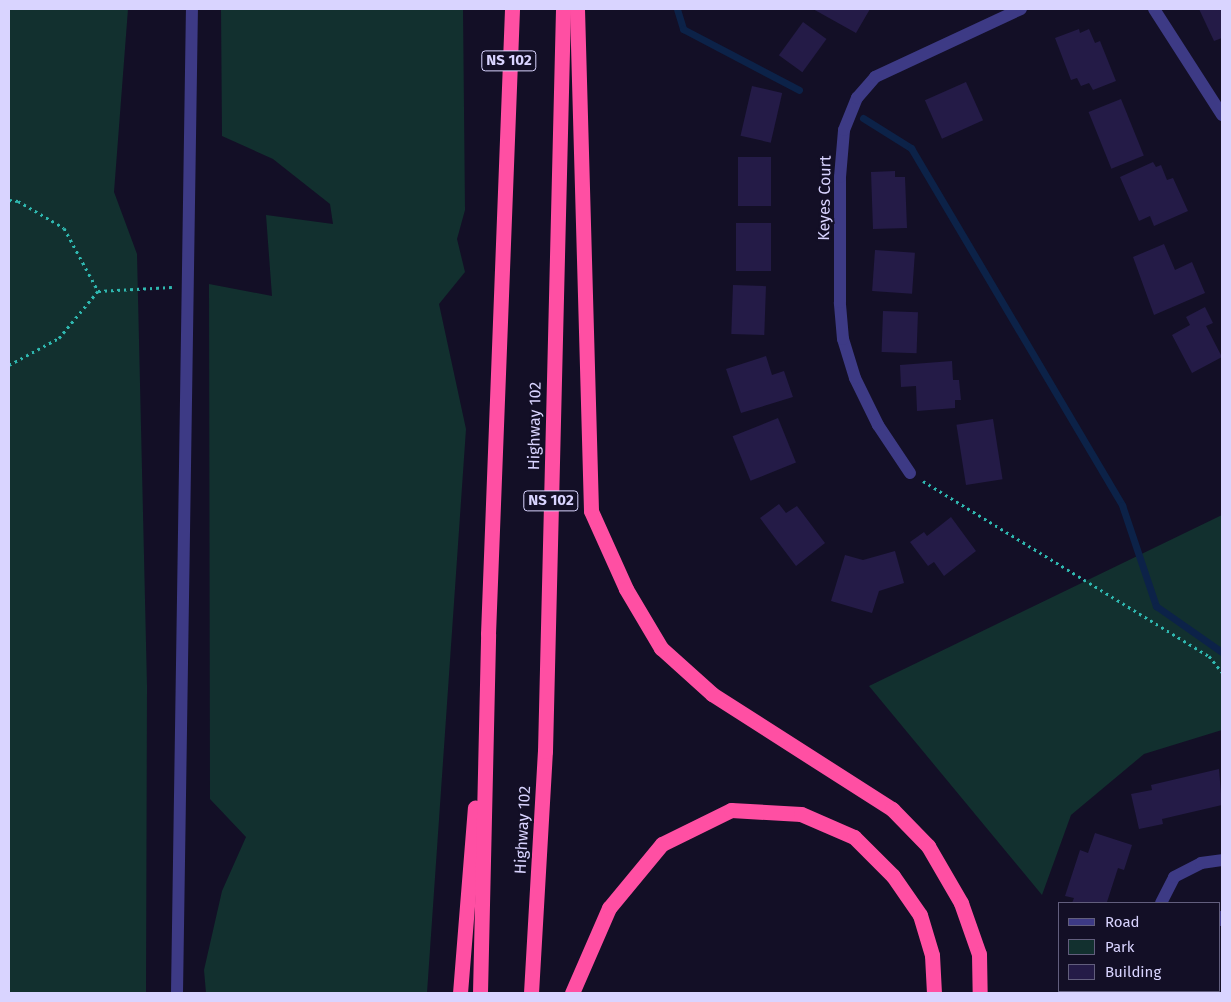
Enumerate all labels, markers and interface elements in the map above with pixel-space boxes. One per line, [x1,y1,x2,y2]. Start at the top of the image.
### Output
road number: NS 102 [480,48,538,74]
street label: Keyes Court [815,155,835,241]
street label: Highway 102 [525,382,545,470]
road number: NS 102 [522,488,580,514]
street label: Highway 102 [511,785,535,875]
legend [1058,902,1221,992]
text: Road [1105,913,1140,931]
text: Park [1105,938,1135,956]
text: Building [1105,963,1161,981]

